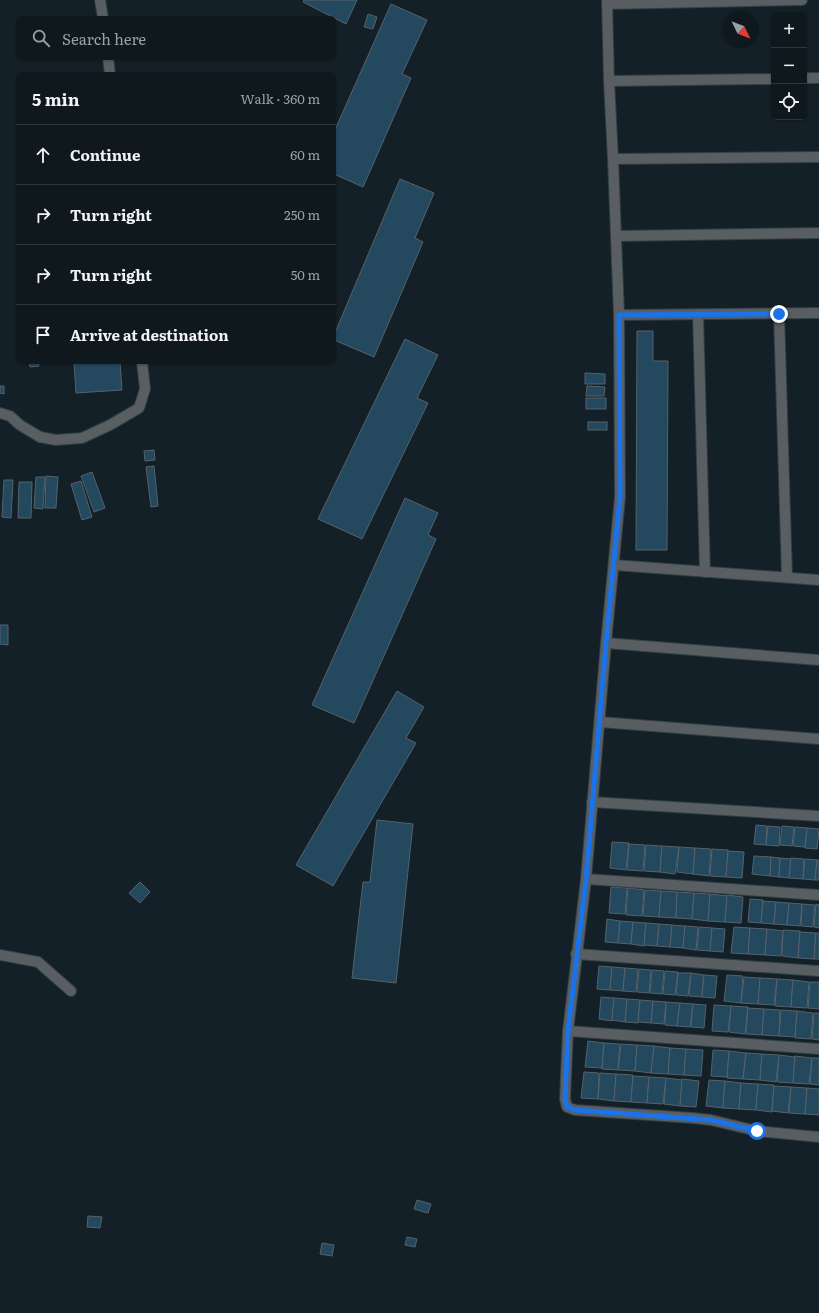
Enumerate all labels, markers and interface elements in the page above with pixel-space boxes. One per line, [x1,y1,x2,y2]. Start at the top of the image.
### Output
north arrow [723,12,759,48]
map controls [771,12,807,120]
button: + [771,12,807,48]
search box [16,16,336,60]
icon: search [30,27,52,49]
text: Search here [62,27,146,50]
button: − [771,48,807,84]
button: locate [771,84,807,120]
text: 5 min [32,86,80,111]
text: Walk · 360 m [240,89,320,108]
text: Continue [70,143,140,166]
icon: ahead [32,144,54,166]
text: 60 m [290,145,320,164]
text: Turn right [70,203,152,226]
icon: right [32,204,54,226]
text: 250 m [284,205,320,224]
text: Turn right [70,263,152,286]
icon: right [32,264,54,286]
text: 50 m [291,265,320,284]
route end [770,305,788,323]
text: Arrive at destination [70,323,229,346]
icon: arrive [32,324,54,346]
route start [748,1122,766,1140]

